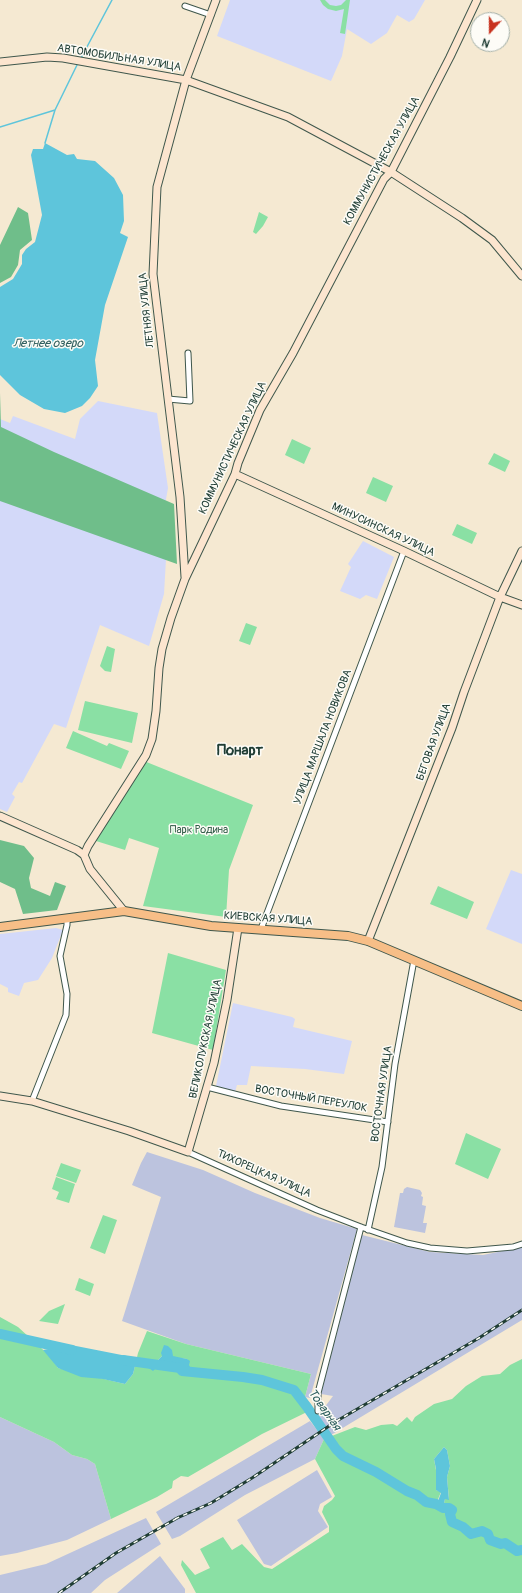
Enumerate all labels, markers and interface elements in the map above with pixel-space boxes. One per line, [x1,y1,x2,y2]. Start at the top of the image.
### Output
north arrow [470,12,510,52]
text: N [480,35,492,50]
street label: АВТОМОБИЛЬНАЯ УЛИЦА [56,42,182,74]
street label: КОММУНИСТИЧЕСКАЯ УЛИЦА [341,94,423,228]
street label: ЛЕТНЯЯ УЛИЦА [137,272,157,348]
water label: Летнее озеро [13,337,83,351]
street label: КОММУНИСТИЧЕСКАЯ УЛИЦА [196,380,270,516]
street label: МИНУСИНСКАЯ УЛИЦА [329,500,437,560]
street label: УЛИЦА МАРШАЛА НОВИКОВА [291,668,355,806]
street label: БЕГОВАЯ УЛИЦА [414,701,454,783]
district label: Понарт [217,742,263,760]
park label: Парк Родина [170,823,228,837]
street label: КИЕВСКАЯ УЛИЦА [223,909,313,929]
street label: ВЕЛИКОЛУКСКАЯ УЛИЦА [187,978,225,1100]
street label: ВОСТОЧНАЯ УЛИЦА [369,1045,395,1143]
street label: ВОСТОЧНЫЙ ПЕРЕУЛОК [254,1083,368,1115]
street label: ТИХОРЕЦКАЯ УЛИЦА [215,1147,313,1201]
water label: Товарная [304,1386,344,1434]

